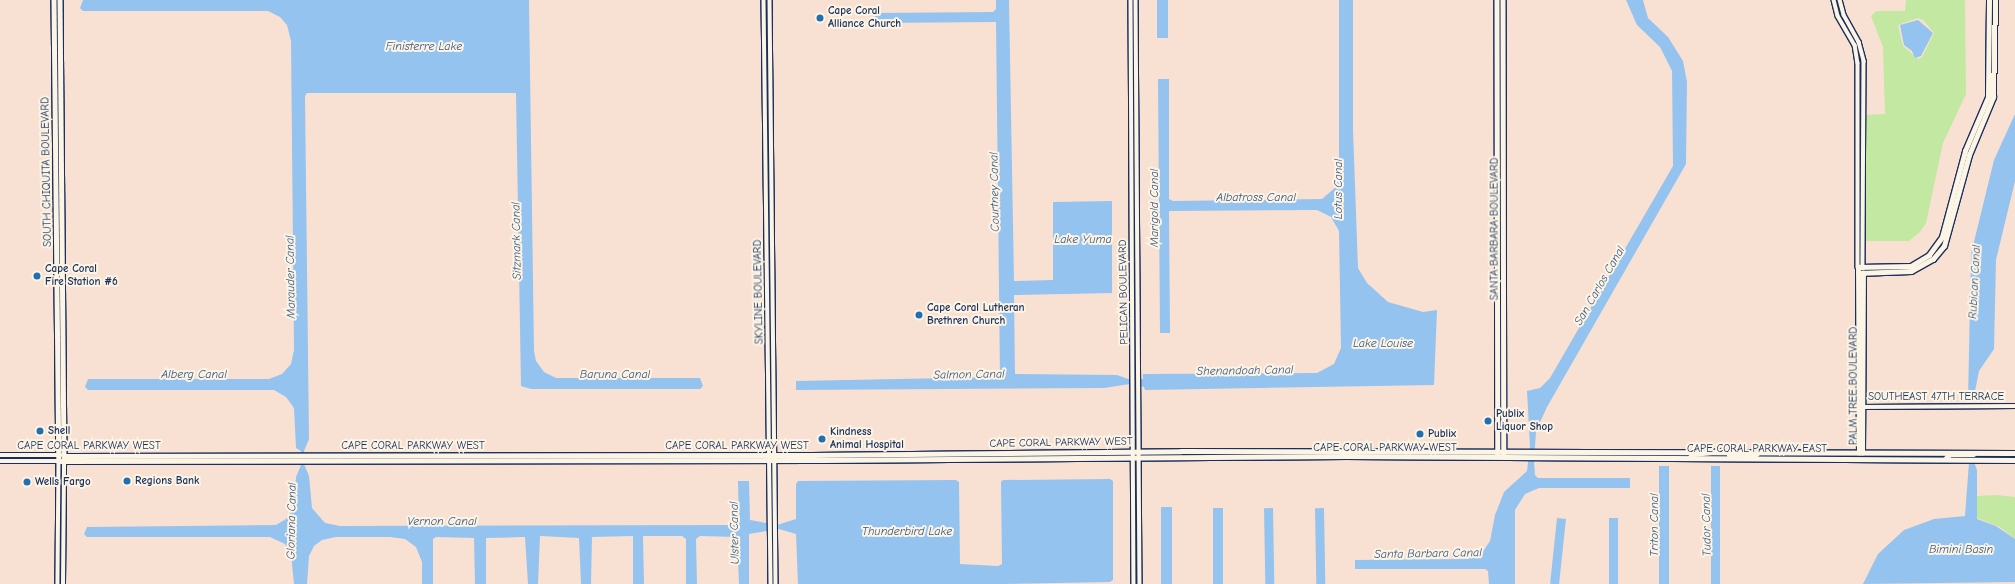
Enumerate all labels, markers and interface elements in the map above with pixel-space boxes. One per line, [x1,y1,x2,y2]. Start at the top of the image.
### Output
place label: Cape Coral Alliance Church [828,5,901,31]
marker: Cape Coral Alliance Church [815,13,825,23]
water label: Finisterre Lake [386,40,462,54]
street label: SOUTH CHIQUITA BOULEVARD [39,97,55,247]
water label: Courtney Canal [987,152,1003,232]
street label: SANTA BARBARA BOULEVARD [1488,158,1502,300]
water label: Lotus Canal [1332,159,1346,219]
water label: Marigold Canal [1148,169,1162,247]
water label: Albatross Canal [1216,191,1296,205]
water label: Sitzmark Canal [509,202,525,280]
water label: Lake Yuma [1054,233,1112,247]
water label: Marauder Canal [283,235,299,319]
street label: SKYLINE BOULEVARD [751,239,767,345]
street label: PELICAN BOULEVARD [1116,239,1132,345]
water label: San Carlos Canal [1572,244,1628,328]
water label: Rubican Canal [1966,245,1984,319]
place label: Cape Coral Fire Station #6 [45,263,118,289]
marker: Cape Coral Fire Station #6 [32,271,42,281]
place label: Cape Coral Lutheran Brethren Church [927,302,1025,328]
marker: Cape Coral Lutheran Brethren Church [914,310,924,320]
street label: PALM TREE BOULEVARD [1847,327,1861,445]
water label: Lake Louise [1353,337,1413,351]
water label: Shenandoah Canal [1196,363,1294,379]
water label: Salmon Canal [933,367,1005,383]
water label: Alberg Canal [161,368,227,382]
water label: Baruna Canal [580,368,650,382]
street label: SOUTHEAST 47TH TERRACE [1868,390,2004,404]
place label: Publix Liquor Shop [1496,408,1553,434]
marker: Publix Liquor Shop [1483,416,1493,426]
place label: Shell [48,424,70,438]
marker: Shell [35,426,45,436]
place label: Kindness Animal Hospital [830,426,904,452]
place label: Publix [1428,427,1456,441]
marker: Publix [1415,429,1425,439]
marker: Kindness Animal Hospital [817,434,827,444]
street label: CAPE CORAL PARKWAY WEST [989,435,1133,451]
street label: CAPE CORAL PARKWAY WEST [17,439,161,453]
street label: CAPE CORAL PARKWAY WEST [341,439,485,453]
street label: CAPE CORAL PARKWAY WEST [665,439,809,453]
street label: CAPE CORAL PARKWAY WEST [1313,441,1457,455]
street label: CAPE CORAL PARKWAY EAST [1687,442,1827,456]
place label: Regions Bank [135,474,199,488]
place label: Wells Fargo [35,475,91,489]
marker: Regions Bank [122,476,132,486]
marker: Wells Fargo [22,477,32,487]
water label: Gloriana Canal [284,482,300,560]
water label: Triton Canal [1648,493,1662,557]
water label: Tudor Canal [1699,493,1715,557]
water label: Ulster Canal [727,501,743,565]
water label: Vernon Canal [407,515,477,529]
water label: Thunderbird Lake [862,525,952,539]
water label: Bimini Basin [1929,543,1993,557]
water label: Santa Barbara Canal [1374,546,1482,562]

